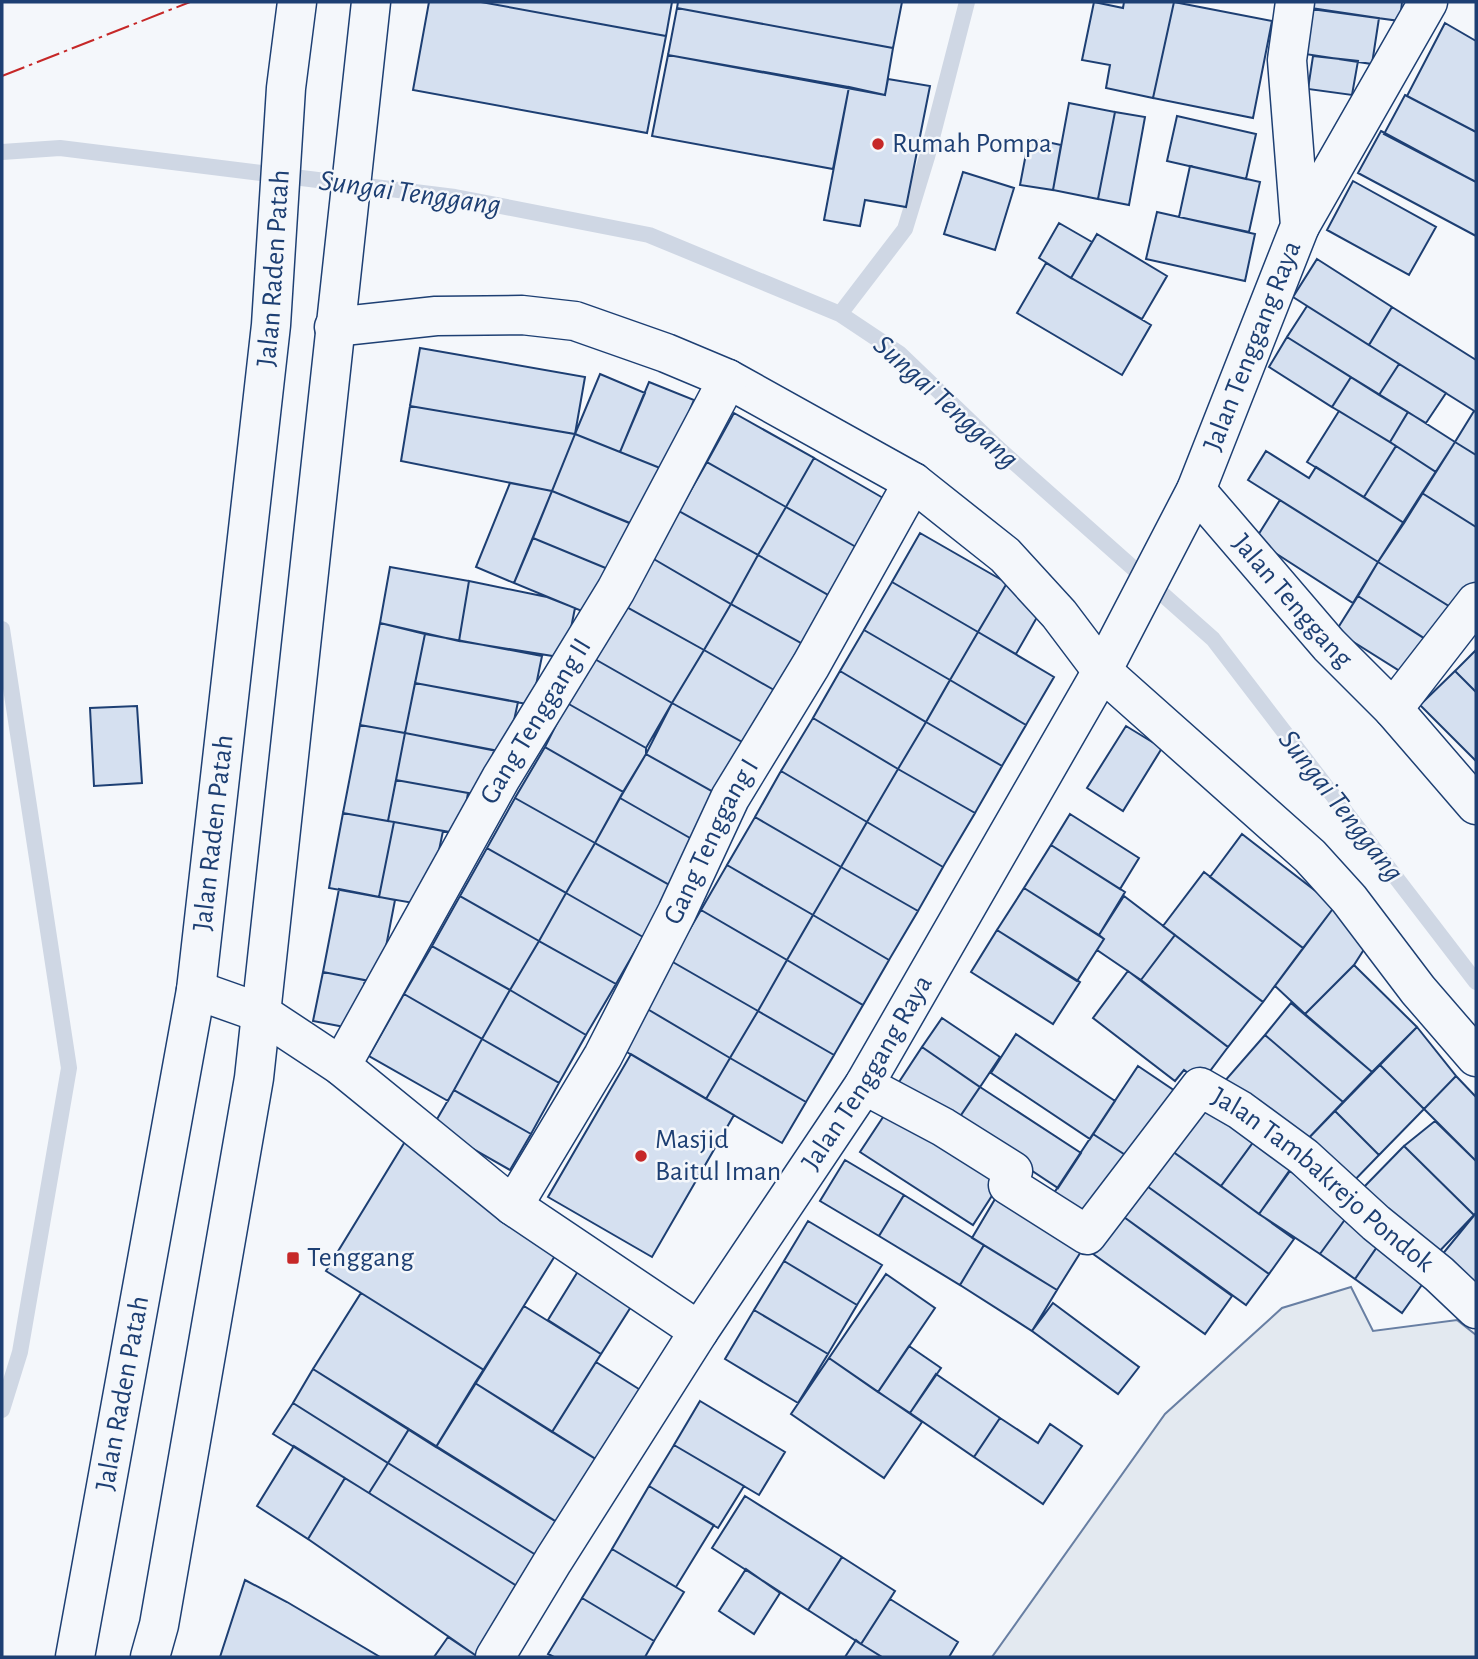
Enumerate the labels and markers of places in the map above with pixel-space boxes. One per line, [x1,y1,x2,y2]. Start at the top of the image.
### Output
place label: Rumah Pompa [892,130,1052,158]
marker: Rumah Pompa [870,136,886,152]
place label: Masjid Baitul Iman [655,1126,781,1186]
marker: Masjid Baitul Iman [633,1148,649,1164]
place label: Tenggang [307,1244,414,1272]
marker: Tenggang [285,1250,301,1266]

